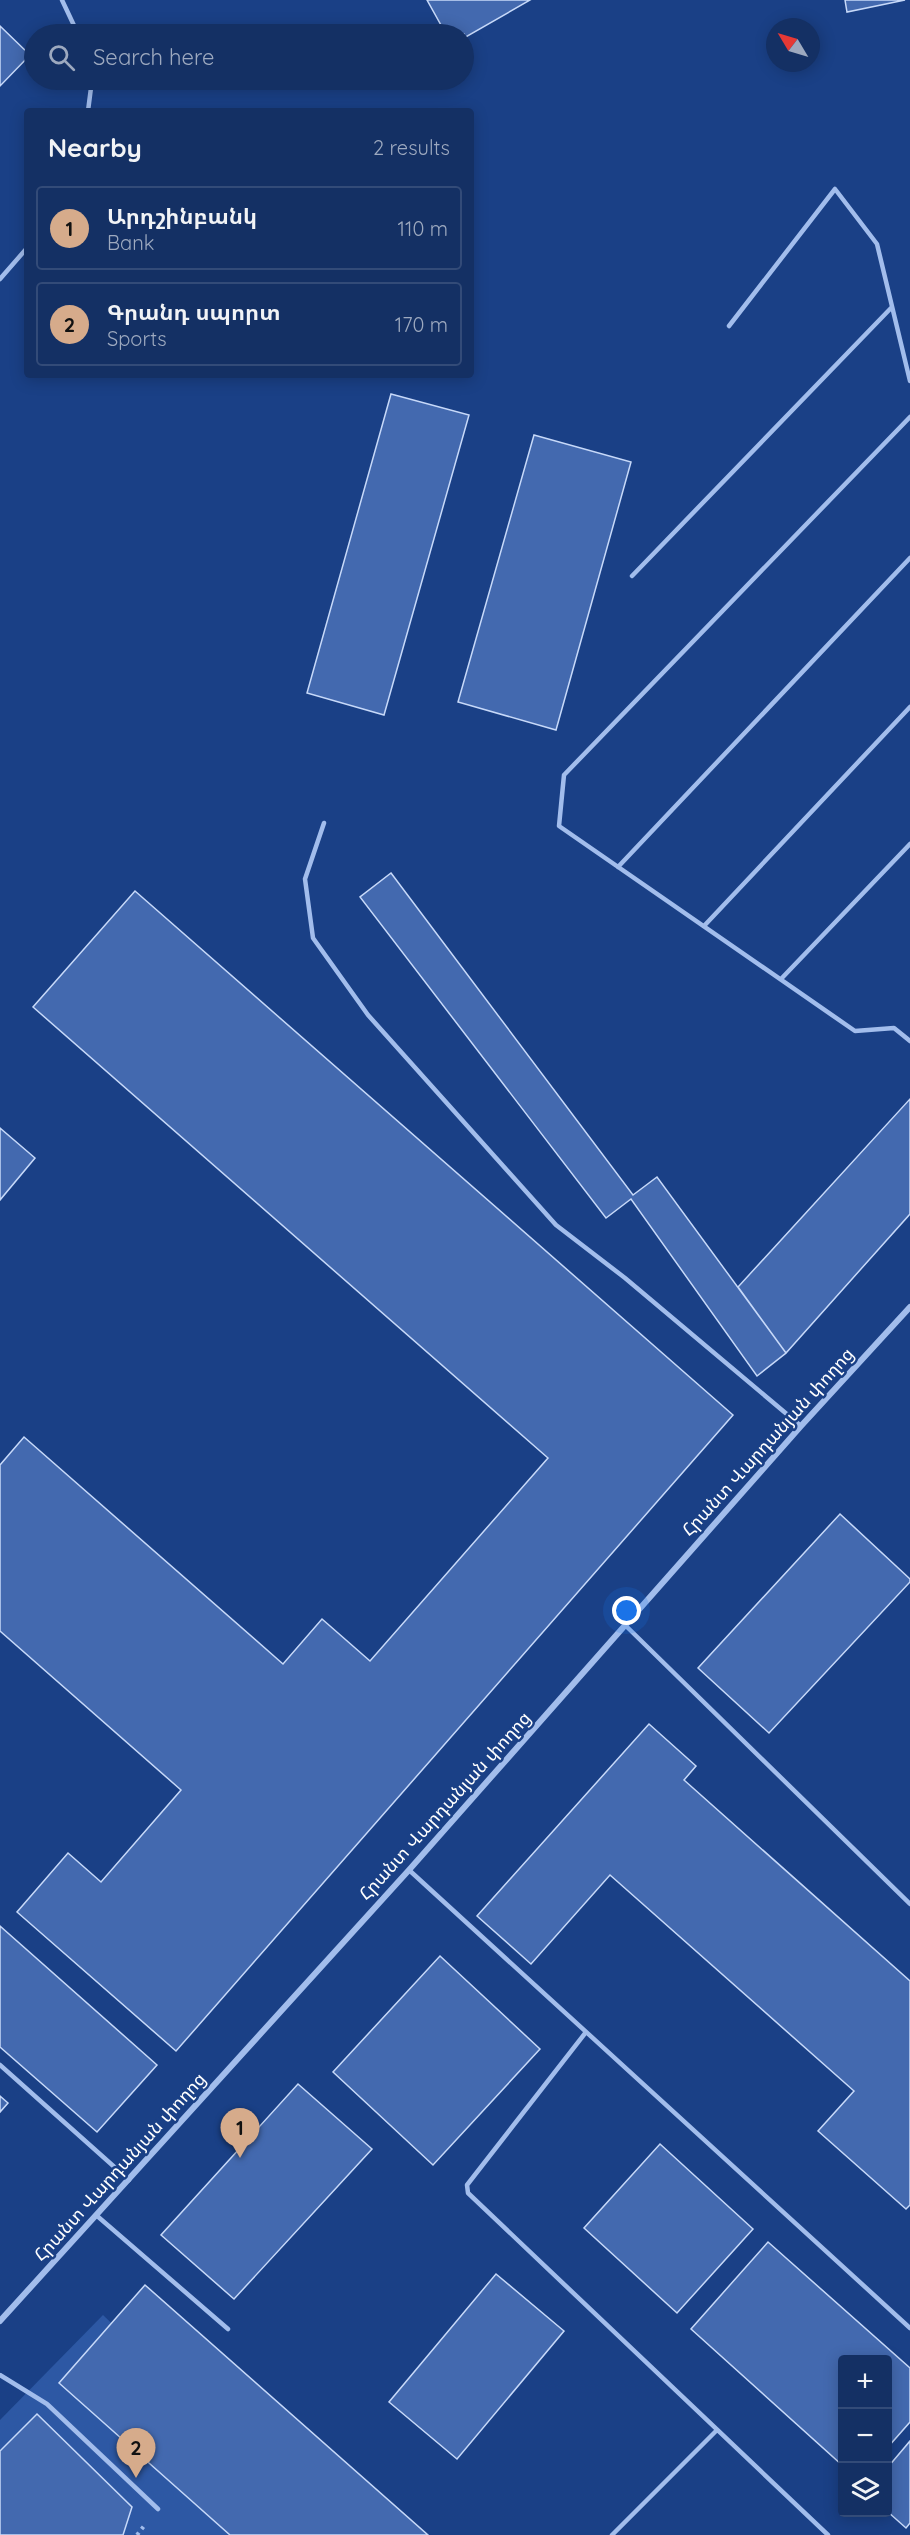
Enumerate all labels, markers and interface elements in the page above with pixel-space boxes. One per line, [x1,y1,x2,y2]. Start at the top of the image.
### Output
north arrow [766,18,820,72]
search box [24,24,474,90]
icon: search [45,41,78,74]
text: Search here [93,43,214,71]
text: Nearby [48,131,142,164]
text: 2 results [373,135,450,160]
text: Արդշինբանկ [107,202,257,230]
text: 1 [66,216,73,241]
text: 110 m [398,216,448,241]
text: Bank [107,230,154,255]
text: Գրանդ սպորտ [107,298,281,326]
text: 2 [64,312,75,337]
text: 170 m [395,312,448,337]
text: Sports [107,326,167,351]
street label: Հրանտ Վարդանյան փողոց [677,1343,859,1541]
your location [612,1596,641,1625]
street label: Հրանտ Վարդանյան փողոց [354,1707,536,1905]
street label: Հրանտ Վարդանյան փողոց [29,2068,211,2266]
pin: 1 [220,2108,260,2158]
map controls [838,2355,892,2517]
button: + [838,2355,892,2409]
button: − [838,2409,892,2463]
pin: 2 [116,2428,156,2478]
button: layers [838,2463,892,2517]

